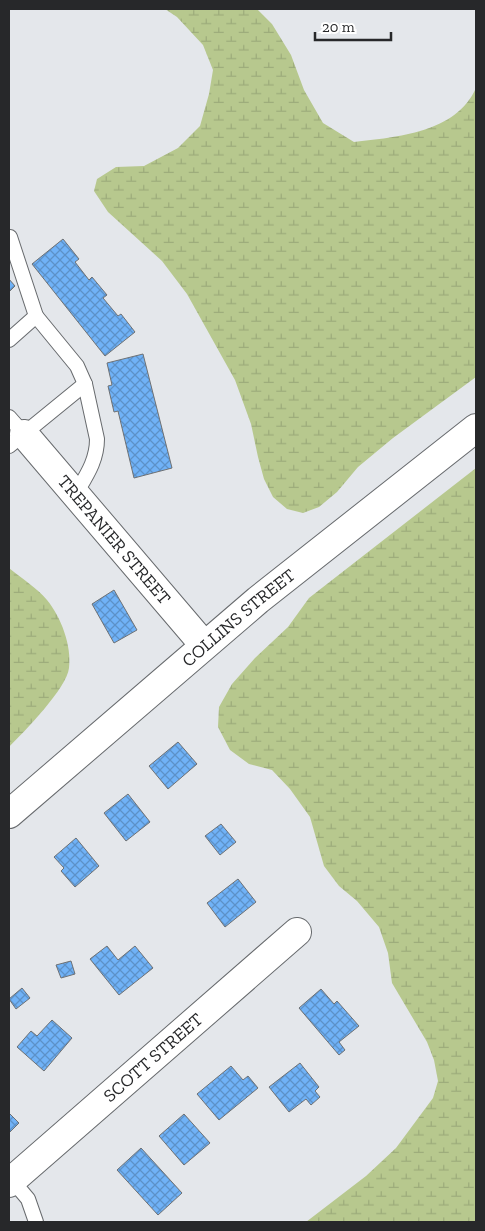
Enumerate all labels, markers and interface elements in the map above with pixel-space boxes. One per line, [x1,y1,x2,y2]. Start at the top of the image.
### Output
scale bar [315,10,391,42]
text: 20 m [322,18,355,36]
street label: TREPANIER STREET [53,471,176,609]
street label: COLLINS STREET [177,564,300,672]
street label: SCOTT STREET [99,1008,207,1107]

